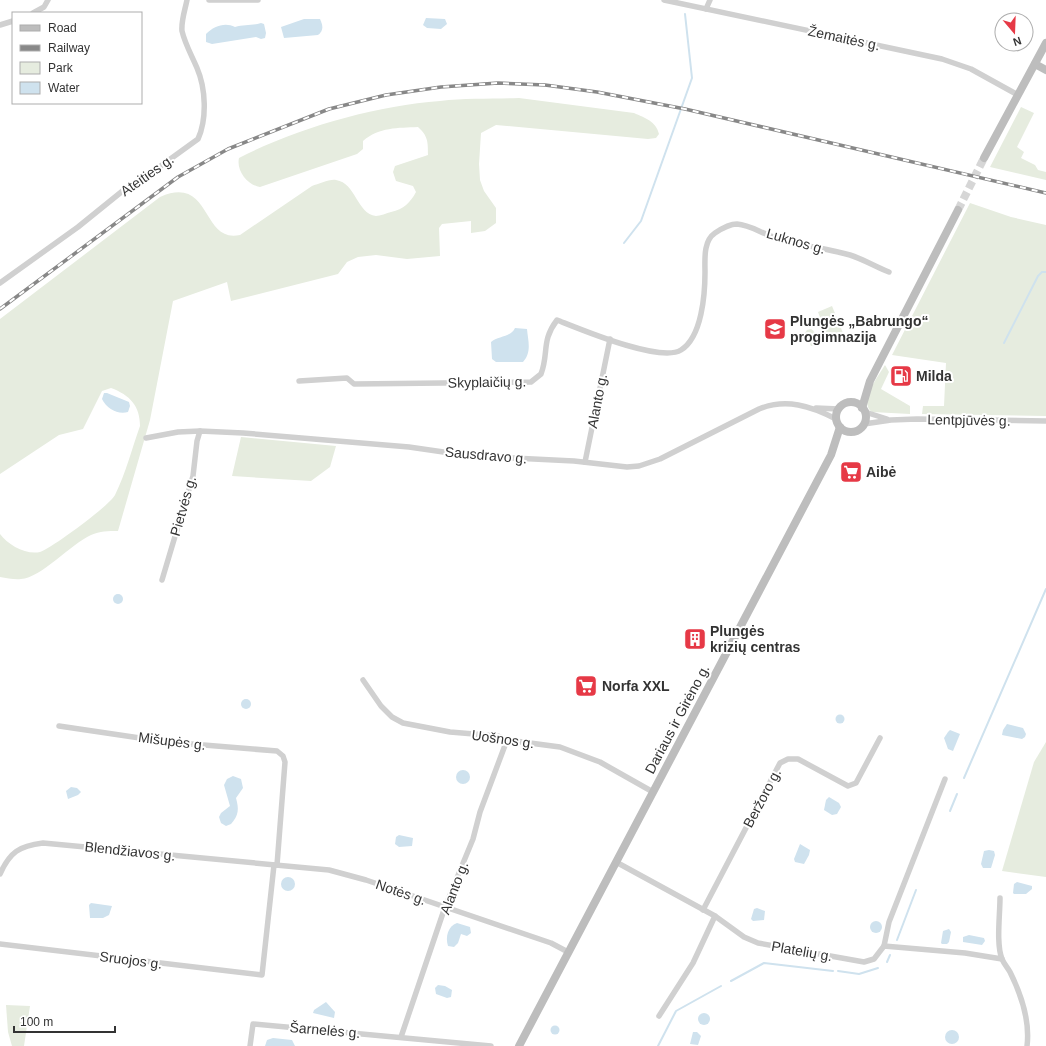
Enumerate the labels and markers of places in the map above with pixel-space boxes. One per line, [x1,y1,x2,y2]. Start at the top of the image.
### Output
place label: Plungės „Babrungo“ progimnazija [790,313,928,345]
school or university icon: Plungės „Babrungo“ progimnazija [762,316,788,342]
fuel station icon: Milda [888,363,914,389]
place label: Milda [916,368,952,384]
supermarket icon: Aibė [838,459,864,485]
place label: Aibė [866,464,897,480]
place label: Plungės krizių centras [710,623,800,655]
building icon: Plungės krizių centras [682,626,708,652]
supermarket icon: Norfa XXL [573,673,599,699]
place label: Norfa XXL [602,678,670,694]

